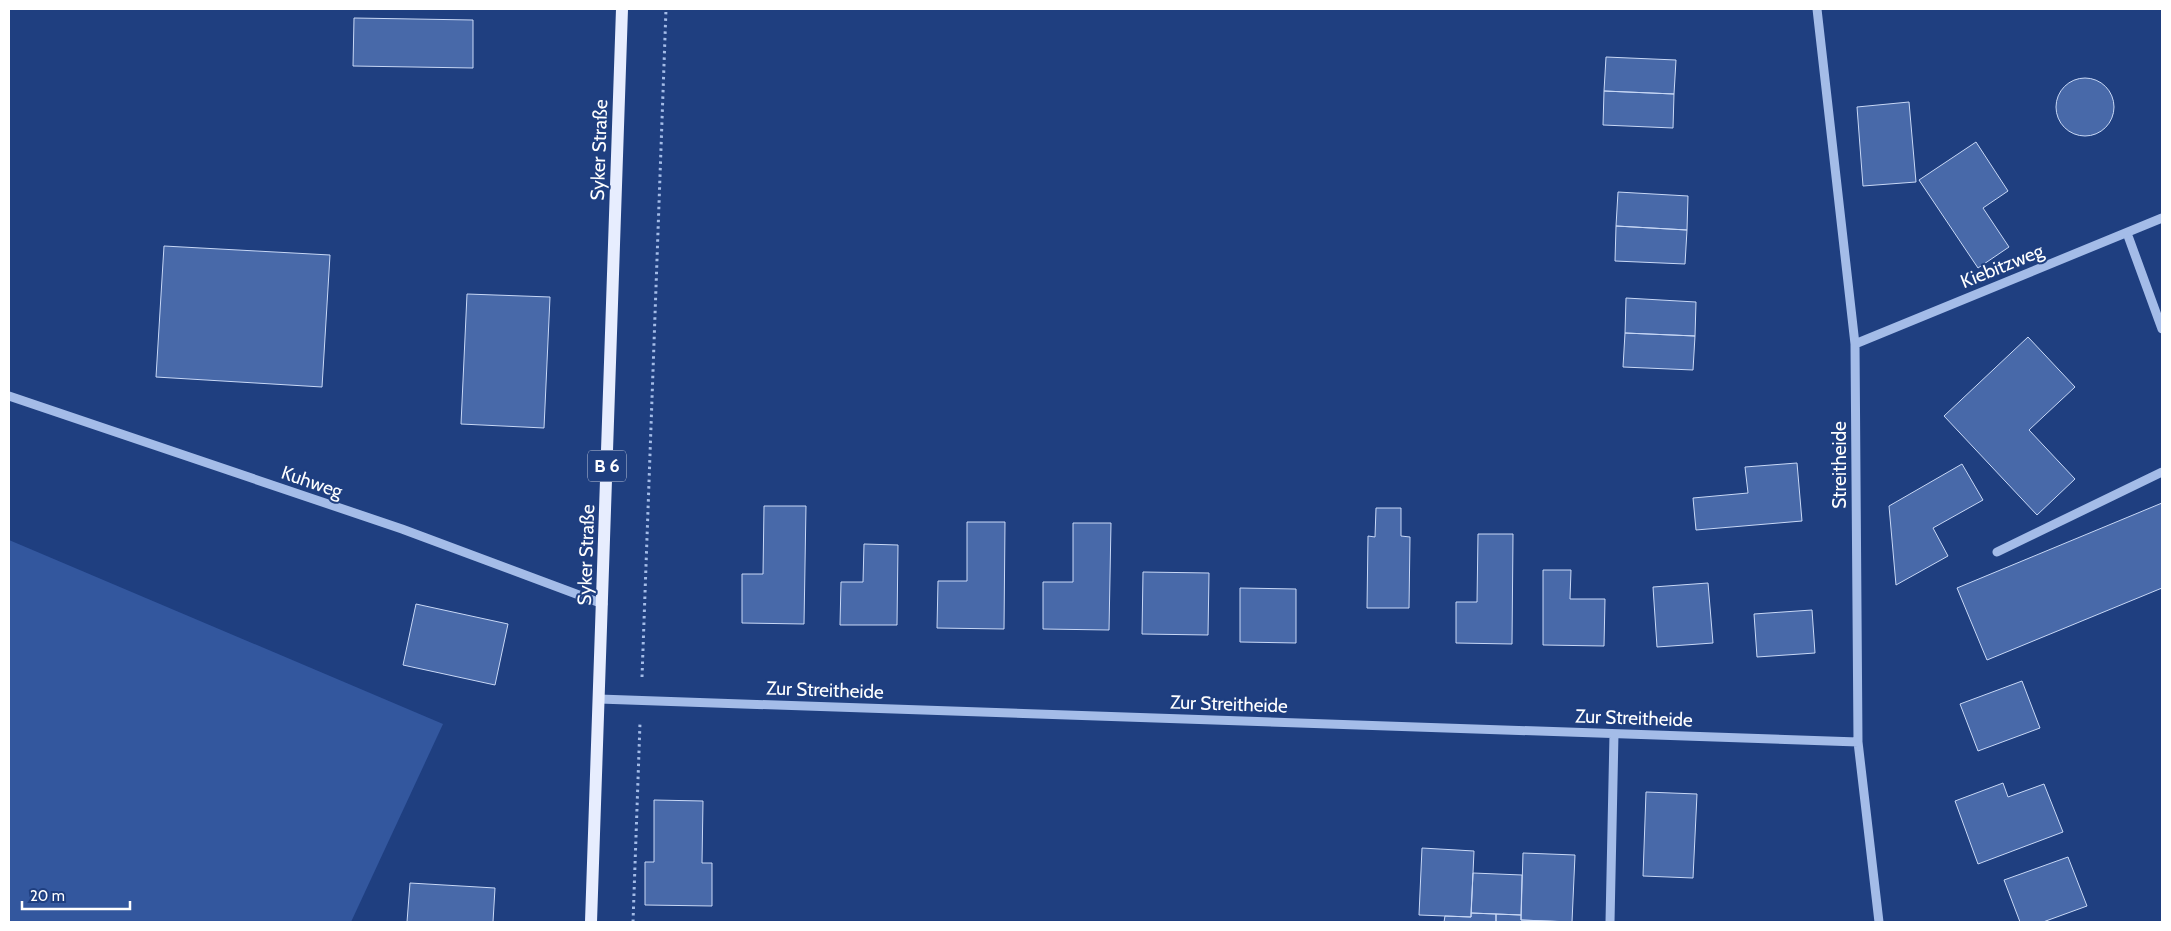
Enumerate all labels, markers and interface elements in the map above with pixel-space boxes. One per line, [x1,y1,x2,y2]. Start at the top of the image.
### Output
street label: Syker Straße [586,99,612,201]
street label: Kiebitzweg [1957,239,2047,293]
street label: Streitheide [1828,421,1851,509]
road number: B 6 [588,451,626,482]
street label: Kuhweg [278,461,346,503]
street label: Syker Straße [573,504,599,606]
street label: Zur Streitheide [766,676,884,704]
street label: Zur Streitheide [1170,690,1288,718]
street label: Zur Streitheide [1575,704,1693,732]
scale bar [22,878,130,910]
text: 20 m [30,887,65,905]

